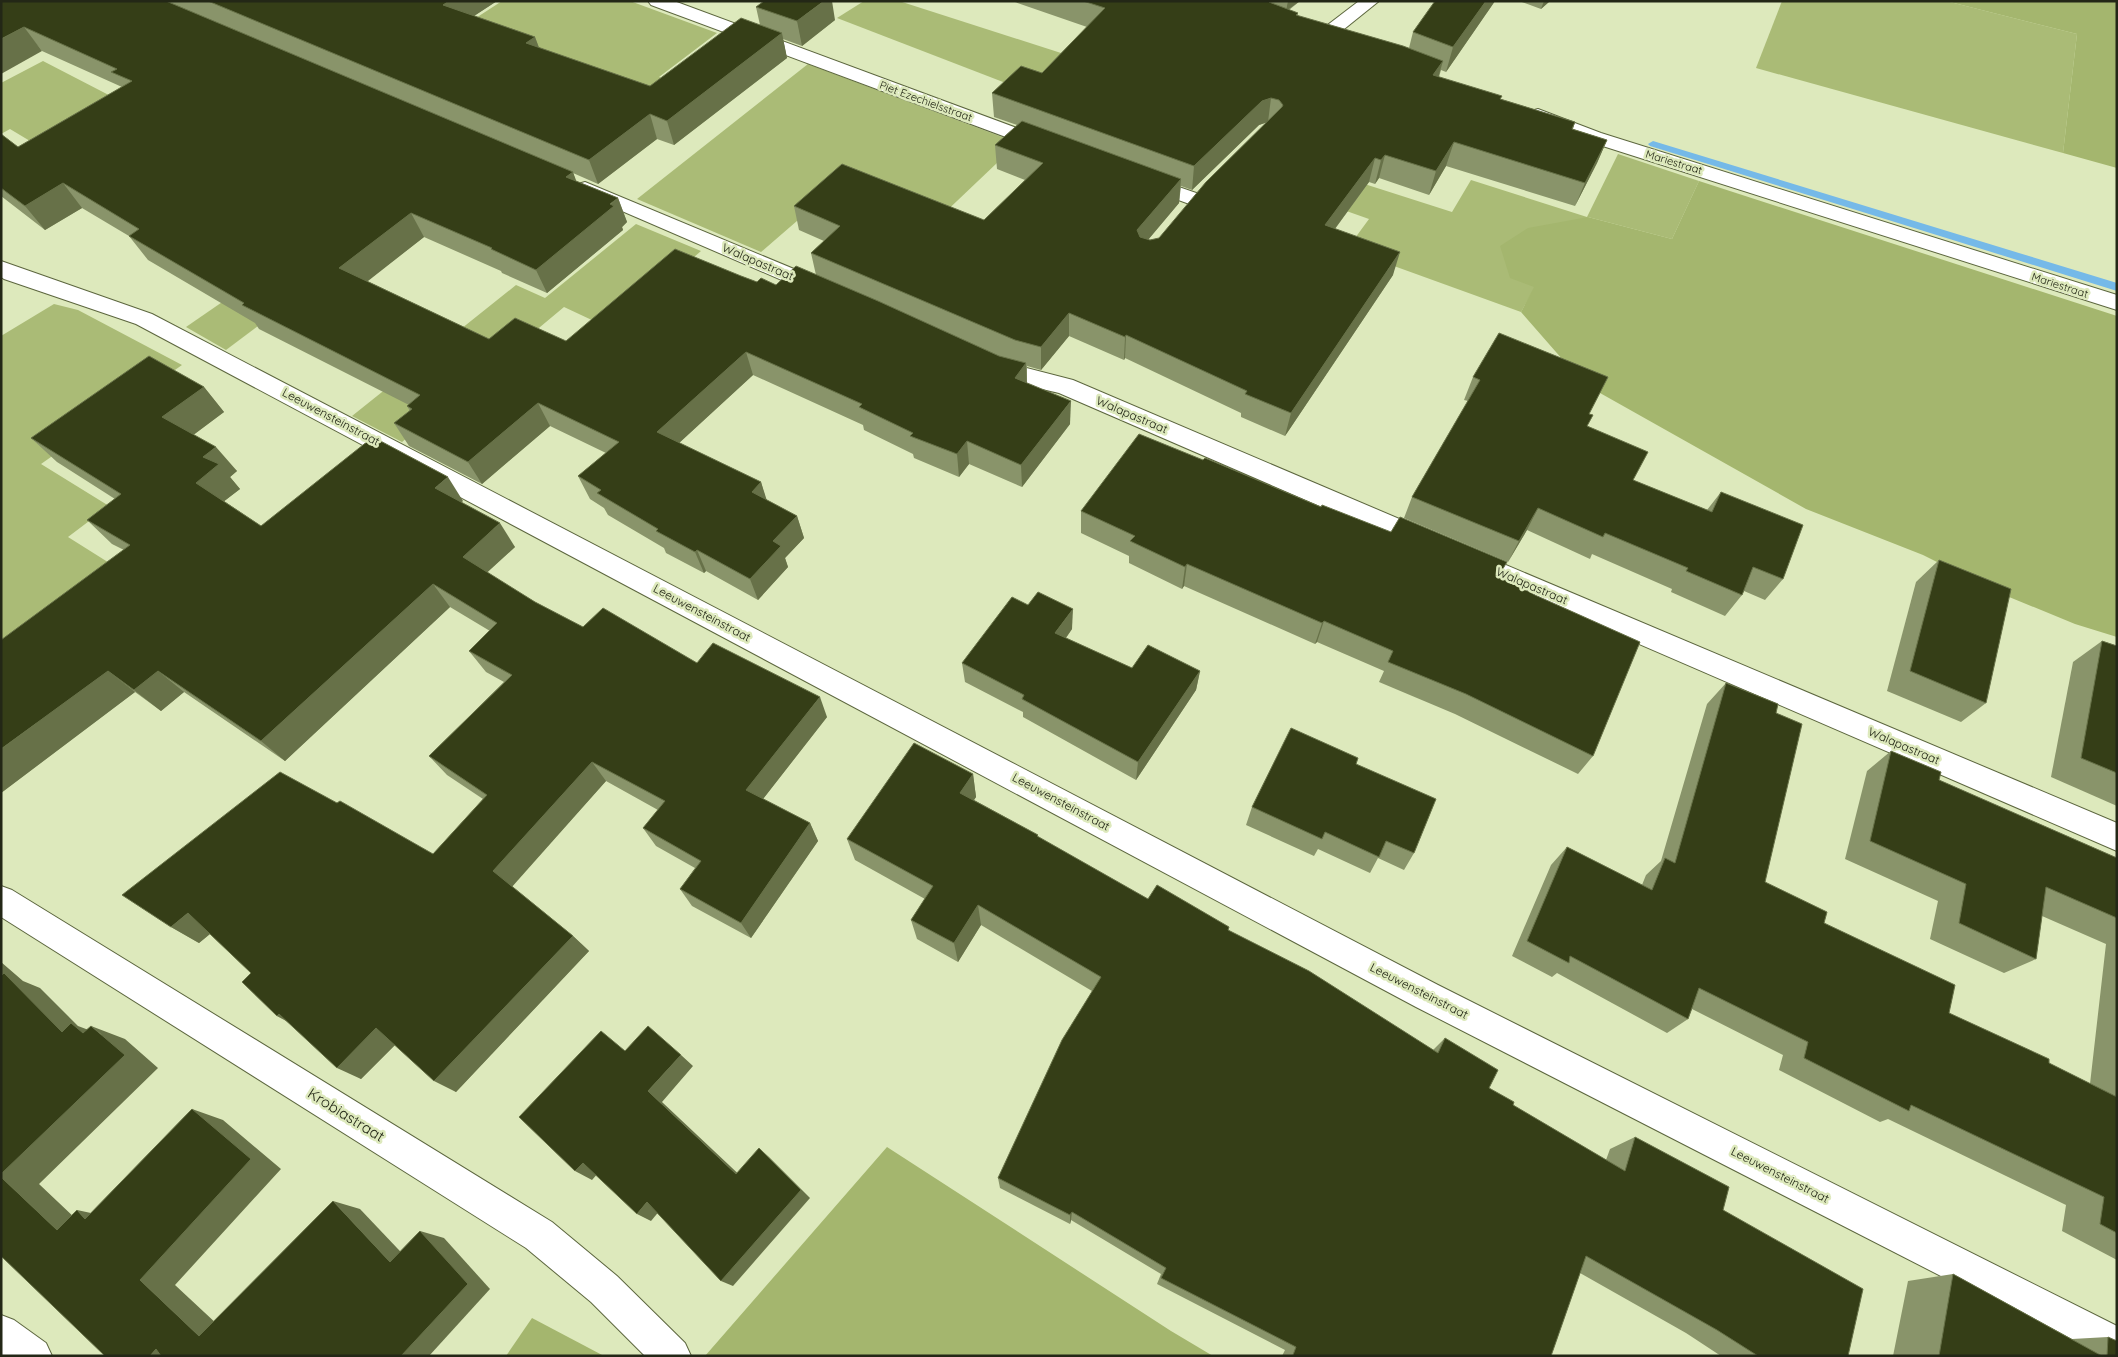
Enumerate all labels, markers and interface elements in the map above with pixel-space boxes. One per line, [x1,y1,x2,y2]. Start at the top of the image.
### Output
street label: Piet Ezechielsstraat [878,78,975,124]
street label: Mariestraat [1644,147,1704,177]
street label: Walapastraat [720,240,796,283]
street label: Mariestraat [2030,269,2090,301]
street label: Leeuwensteinstraat [280,385,383,449]
street label: Walapastraat [1094,393,1170,436]
street label: Walapastraat [1494,564,1570,607]
street label: Leeuwensteinstraat [651,581,754,645]
street label: Walapastraat [1866,724,1942,767]
street label: Leeuwensteinstraat [1010,770,1113,834]
street label: Leeuwensteinstraat [1368,959,1471,1022]
street label: Krobiastraat [304,1083,388,1146]
street label: Leeuwensteinstraat [1729,1143,1832,1206]

